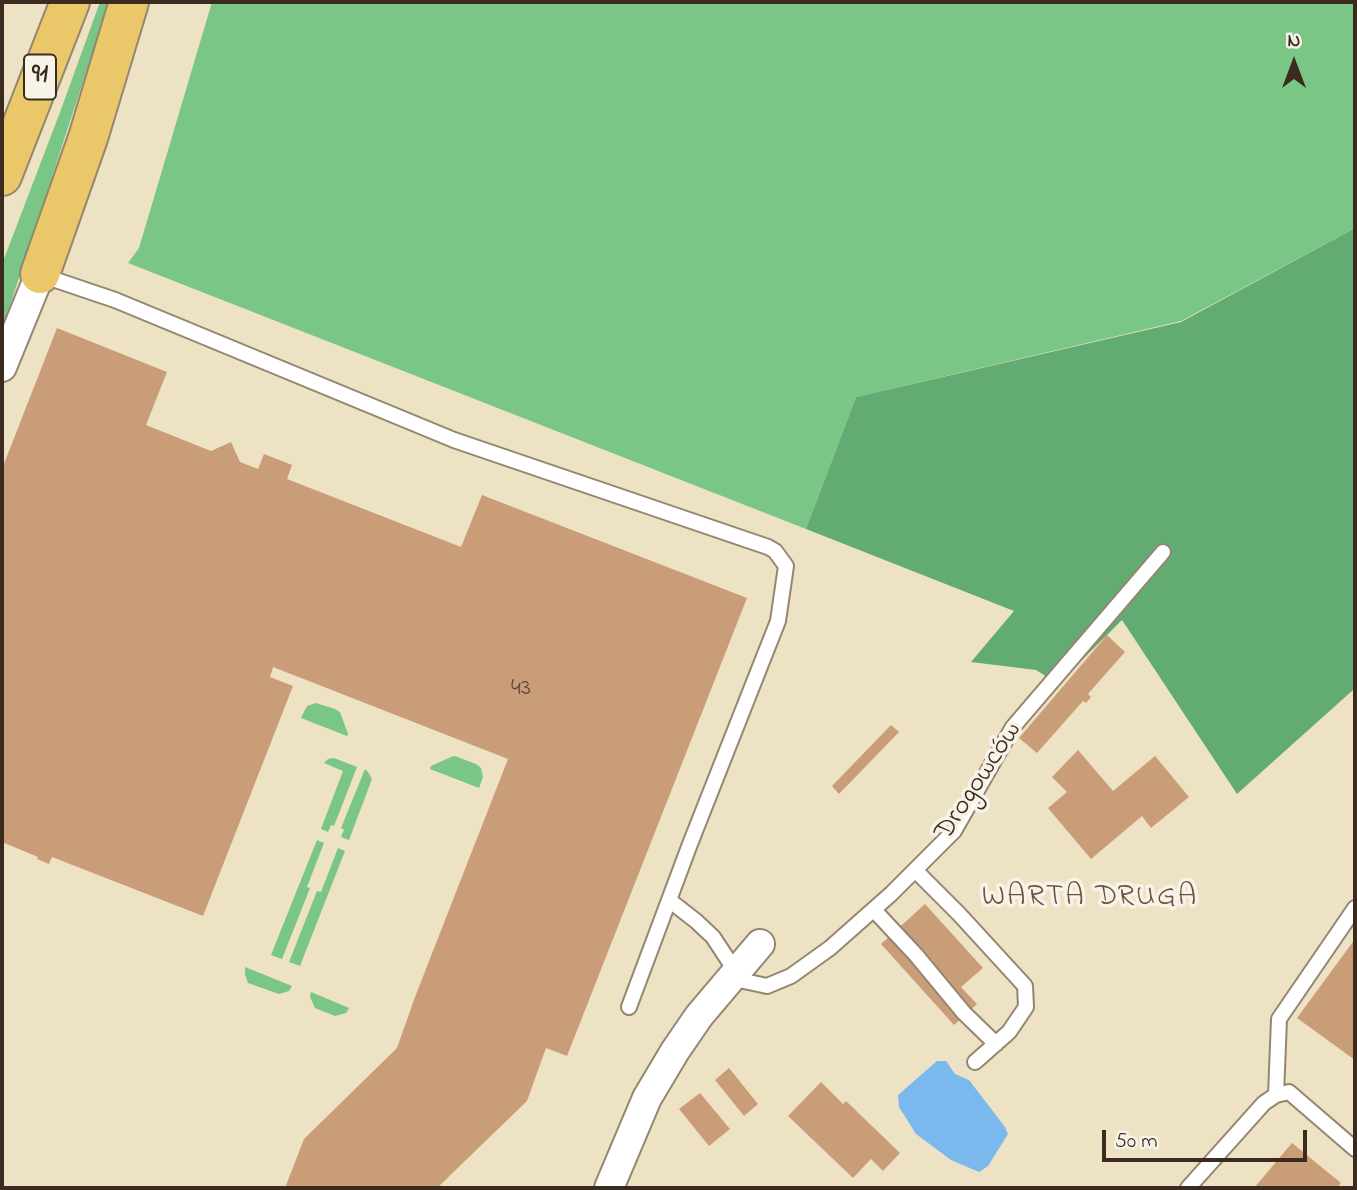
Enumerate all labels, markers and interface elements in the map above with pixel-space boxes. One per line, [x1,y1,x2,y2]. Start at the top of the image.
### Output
north arrow [1259,28,1329,98]
text: N [1288,28,1300,55]
road number: 91 [24,54,56,100]
house number: 43 [511,676,531,704]
street label: Drogowców [929,716,1031,848]
district label: WARTA DRUGA [983,881,1197,917]
scale bar [1105,1116,1310,1160]
text: 50 m [1115,1127,1158,1157]

